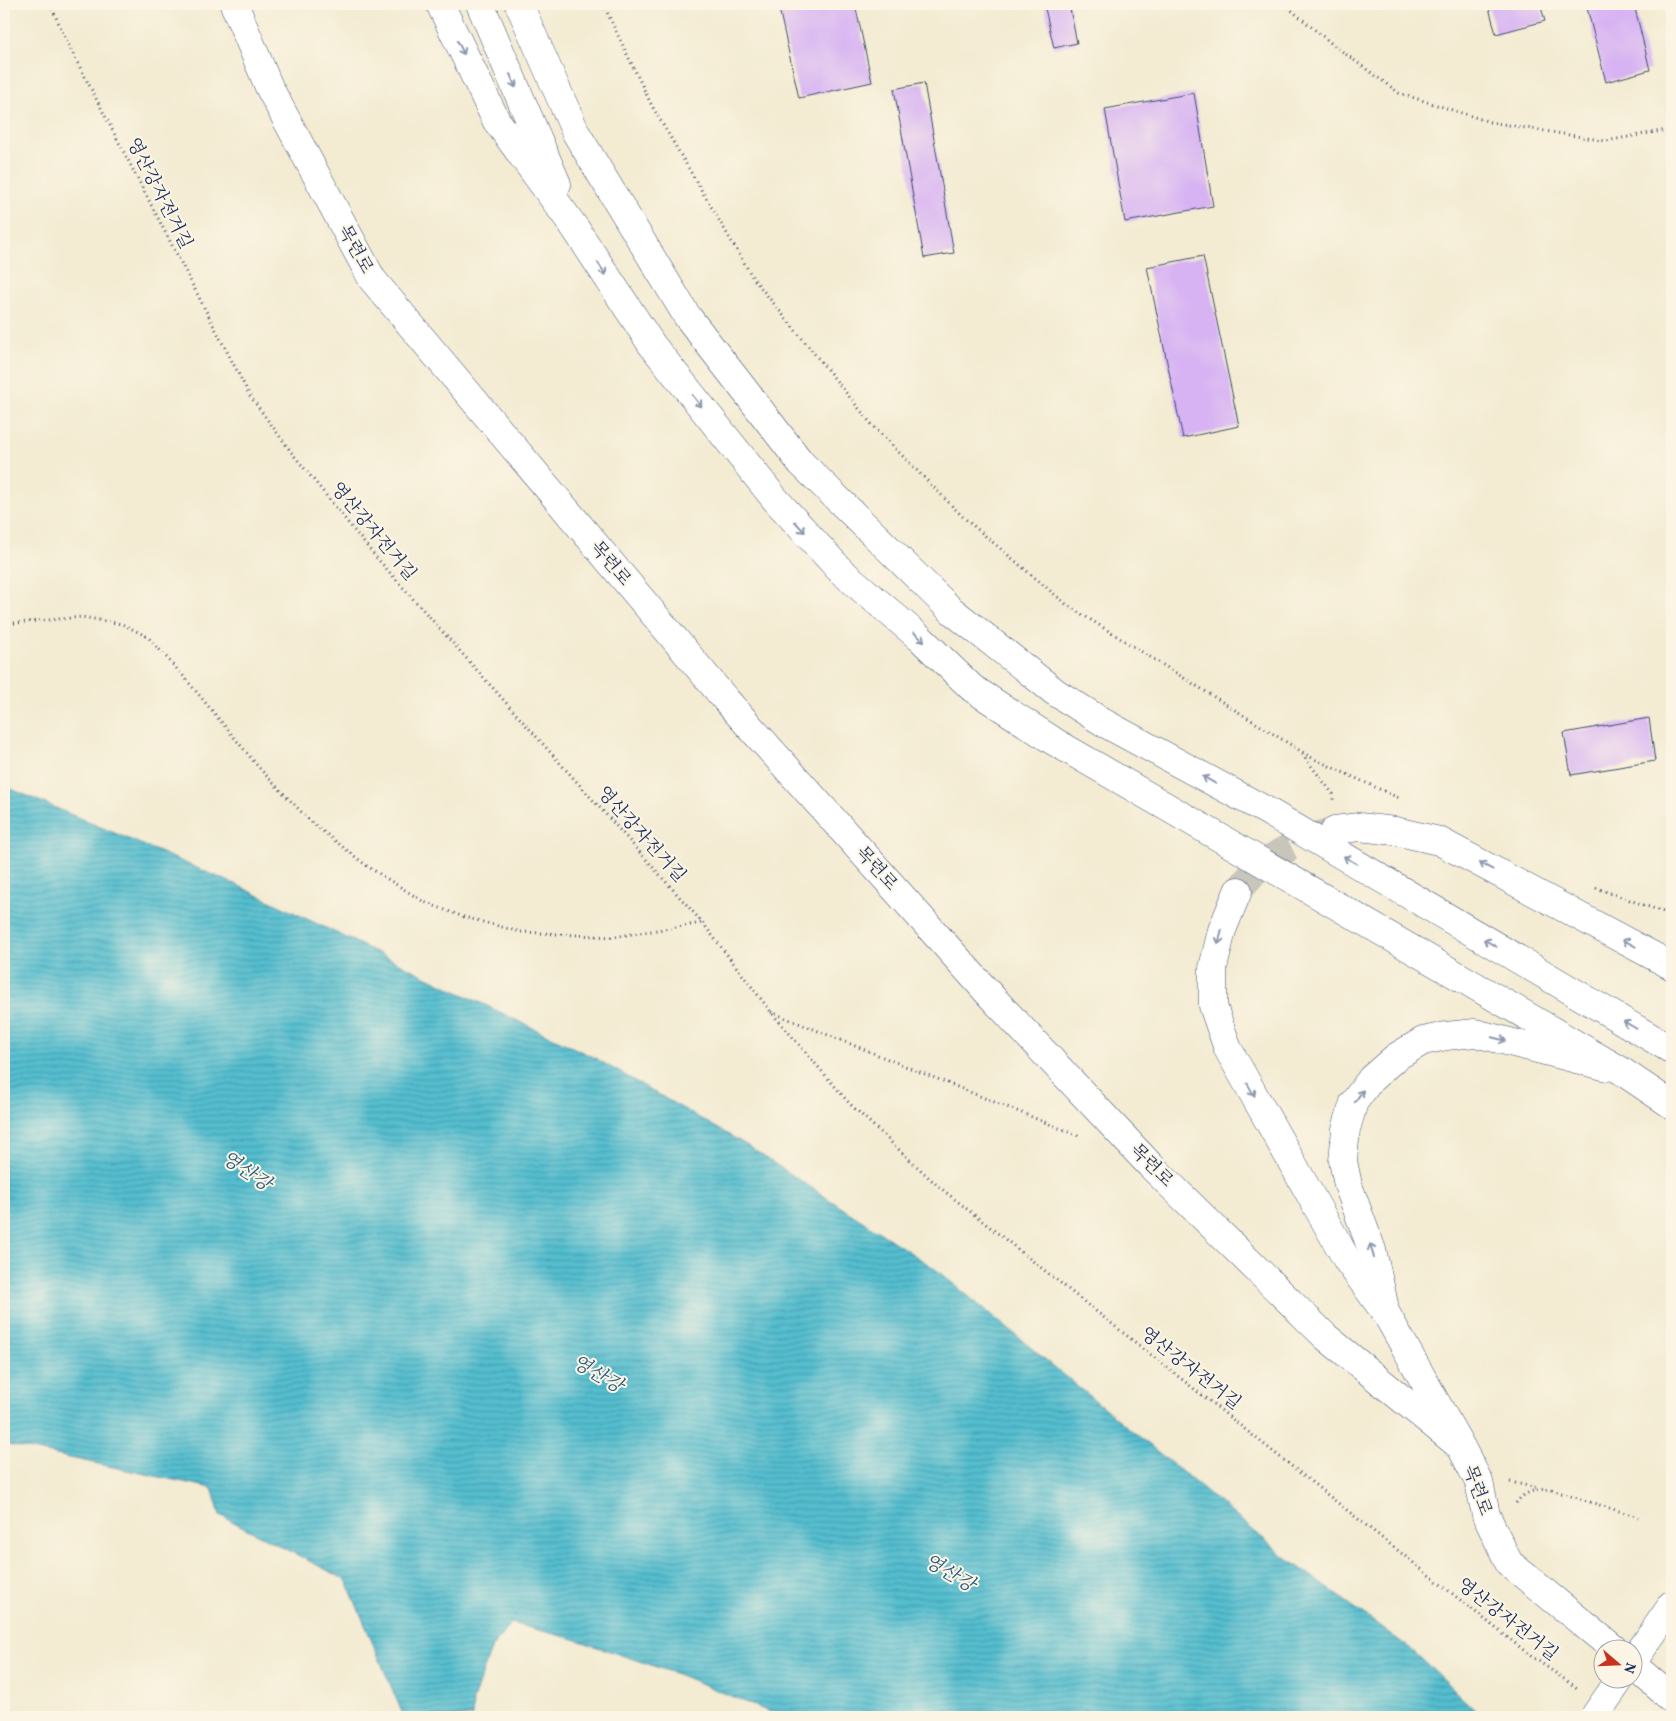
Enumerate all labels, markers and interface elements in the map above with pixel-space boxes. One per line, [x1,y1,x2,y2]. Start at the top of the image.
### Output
one-way arrow [457,40,466,55]
one-way arrow [508,73,518,88]
street label: 영산강자전거길 [120,134,197,254]
street label: 목련로 [331,221,378,279]
one-way arrow [597,262,607,276]
one-way arrow [691,394,702,407]
street label: 영산강자전거길 [324,477,422,587]
one-way arrow [794,520,806,533]
street label: 목련로 [584,536,636,592]
one-way arrow [912,631,925,643]
one-way arrow [1202,775,1217,784]
street label: 영산강자전거길 [591,781,691,889]
street label: 목련로 [849,841,903,897]
one-way arrow [1343,855,1358,865]
one-way arrow [1479,861,1494,871]
one-way arrow [1215,928,1224,944]
one-way arrow [1484,937,1498,947]
one-way arrow [1622,938,1637,948]
one-way arrow [1624,1019,1638,1029]
one-way arrow [1490,1035,1506,1044]
one-way arrow [1246,1082,1256,1097]
one-way arrow [1354,1089,1364,1103]
street label: 목련로 [1124,1139,1178,1193]
water label: 영산강 [216,1145,278,1199]
one-way arrow [1366,1243,1376,1259]
street label: 영산강자전거길 [1134,1322,1246,1417]
water label: 영산강 [567,1350,630,1401]
street label: 목련로 [1456,1462,1497,1519]
water label: 영산강 [919,1549,982,1600]
street label: 영산강자전거길 [1451,1573,1563,1668]
north arrow [1594,1638,1644,1688]
text: N [1618,1660,1640,1676]

